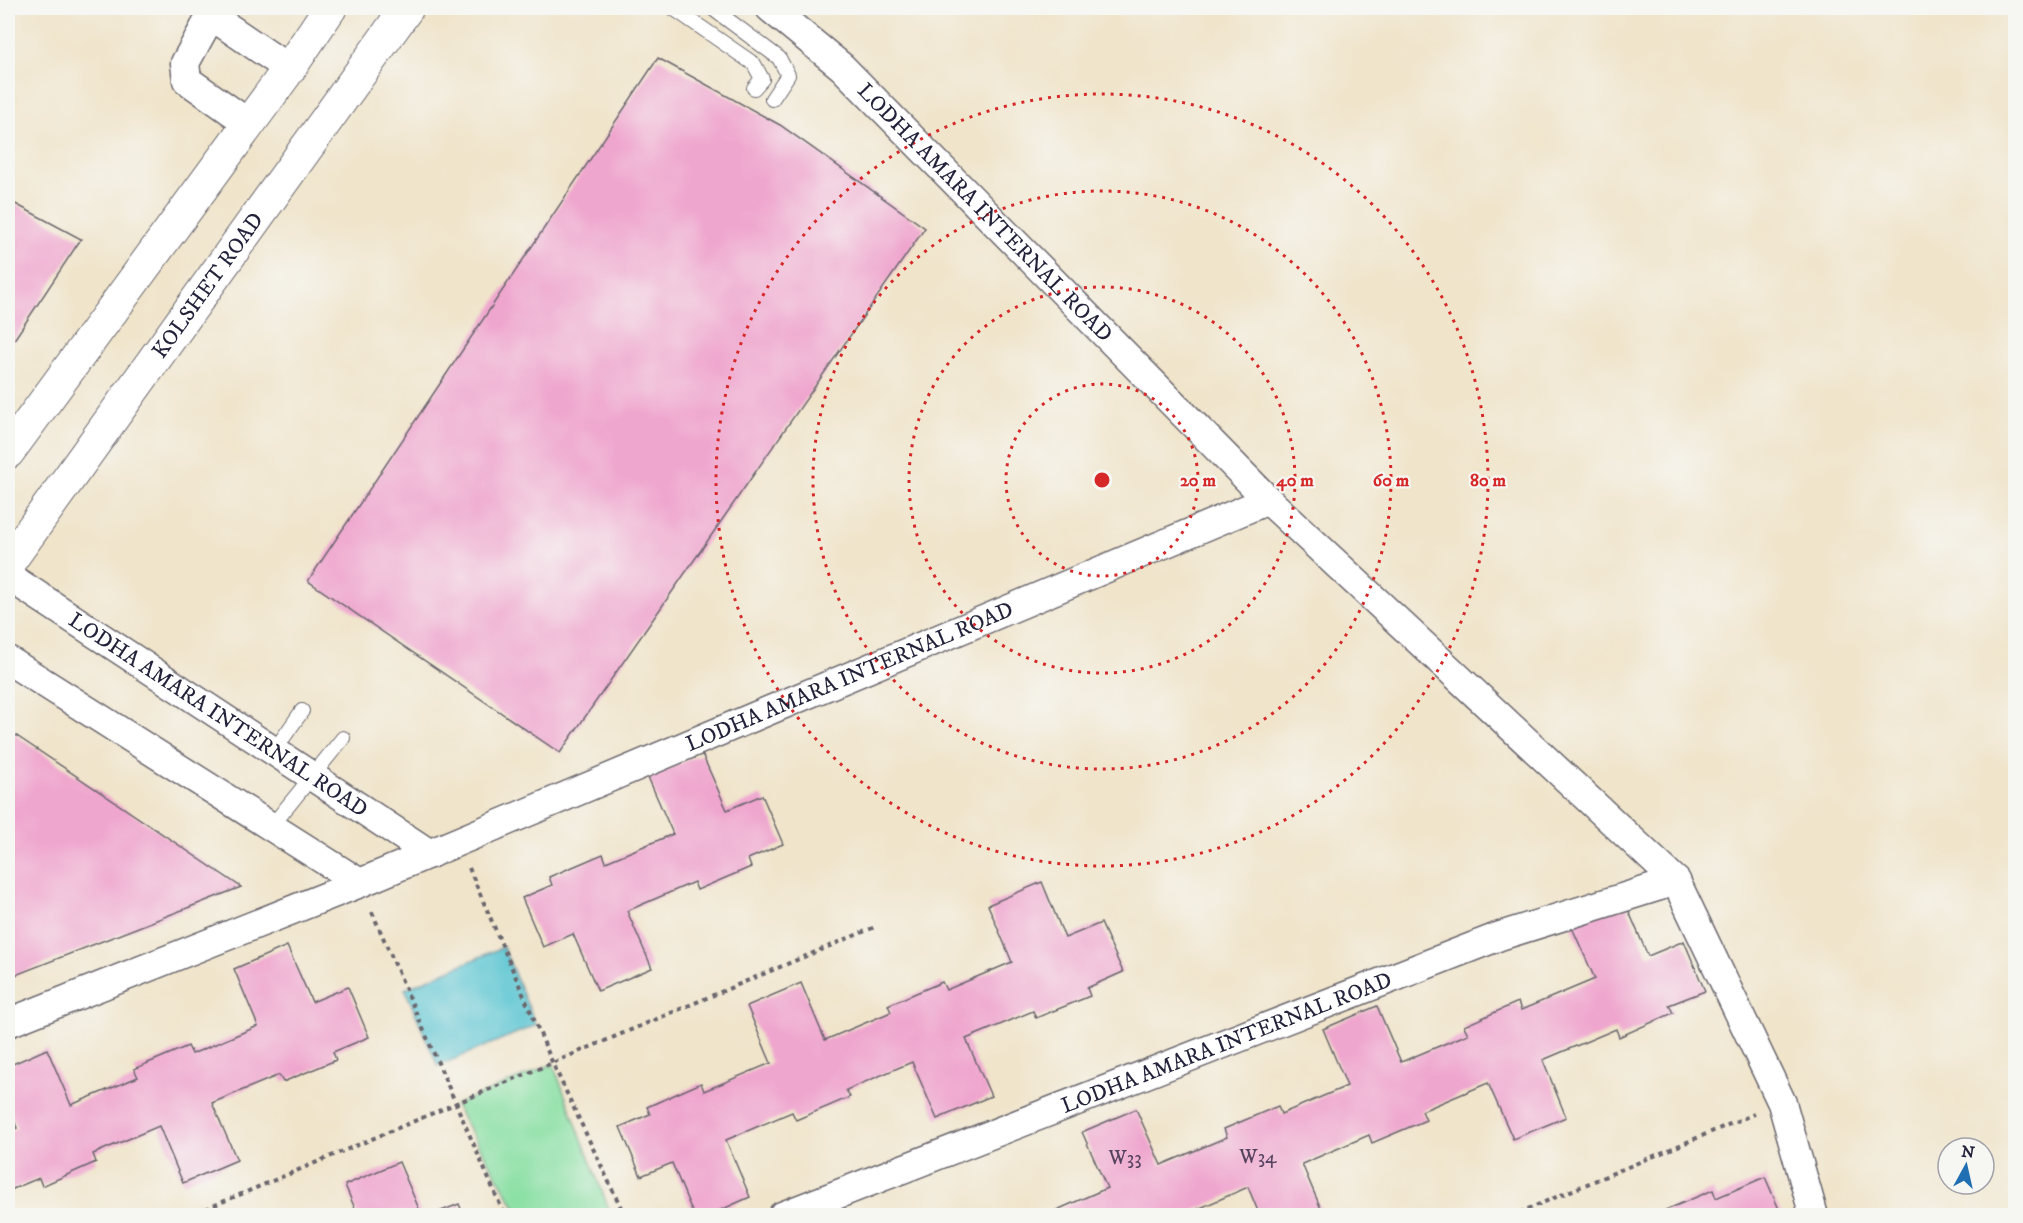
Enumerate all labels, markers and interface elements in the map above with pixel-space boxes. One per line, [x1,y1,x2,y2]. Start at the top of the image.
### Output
street label: LODHA AMARA INTERNAL ROAD [852,77,1118,347]
street label: KOLSHET ROAD [146,207,269,364]
centre of rings [1092,470,1112,490]
text: 20 m [1180,470,1216,492]
text: 40 m [1275,470,1314,492]
text: 60 m [1373,470,1410,492]
text: 80 m [1470,470,1507,492]
street label: LODHA AMARA INTERNAL ROAD [682,596,1017,758]
street label: LODHA AMARA INTERNAL ROAD [64,606,373,823]
street label: LODHA AMARA INTERNAL ROAD [1057,966,1396,1119]
north arrow [1936,1136,1996,1196]
text: N [1960,1141,1976,1163]
house number: W34 [1238,1145,1277,1170]
house number: W33 [1107,1146,1142,1171]

